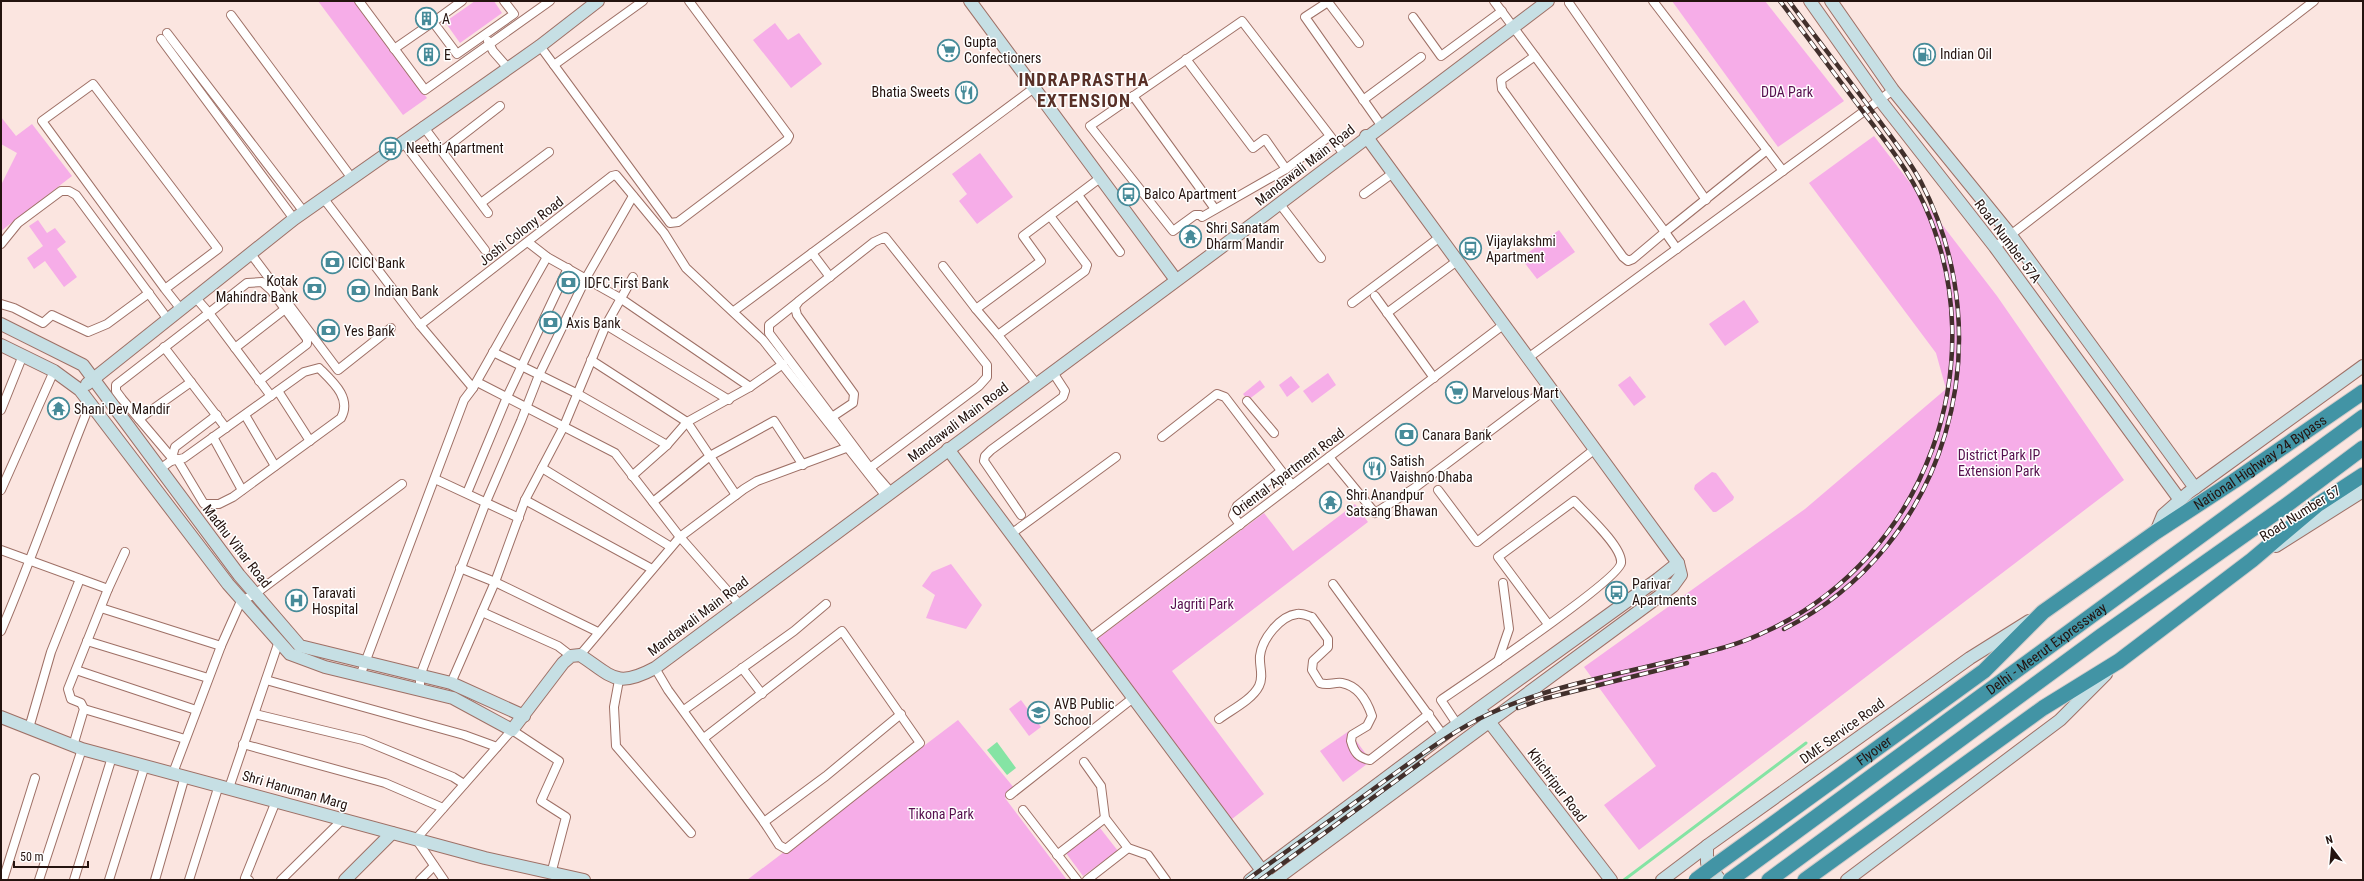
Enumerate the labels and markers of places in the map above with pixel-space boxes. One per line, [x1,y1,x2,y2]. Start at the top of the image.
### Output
building icon: A [414,6,440,32]
place label: A [442,11,450,27]
place label: Gupta Confectioners [964,34,1041,66]
supermarket icon: Gupta Confectioners [935,37,961,63]
fuel station icon: Indian Oil [1911,41,1937,67]
building icon: E [415,42,441,68]
place label: Indian Oil [1940,46,1992,62]
place label: E [444,47,451,63]
restaurant icon: Bhatia Sweets [953,79,979,105]
place label: Bhatia Sweets [872,84,950,100]
bus stop icon: Neethi Apartment [377,135,403,161]
place label: Neethi Apartment [406,140,504,156]
bus stop icon: Balco Apartment [1116,181,1142,207]
place label: Balco Apartment [1144,186,1237,202]
place label: Shri Sanatam Dharm Mandir [1206,220,1284,252]
temple icon: Shri Sanatam Dharm Mandir [1178,223,1204,249]
place label: Vijaylakshmi Apartment [1486,233,1556,265]
bus stop icon: Vijaylakshmi Apartment [1457,236,1483,262]
bank icon: ICICI Bank [320,250,346,276]
place label: ICICI Bank [348,255,406,271]
bank icon: IDFC First Bank [556,270,582,296]
place label: Kotak Mahindra Bank [216,273,299,305]
place label: IDFC First Bank [584,275,669,291]
bank icon: Kotak Mahindra Bank [301,276,327,302]
bank icon: Indian Bank [346,278,372,304]
place label: Indian Bank [374,283,439,299]
bank icon: Axis Bank [537,310,563,336]
place label: Axis Bank [566,315,621,331]
bank icon: Yes Bank [315,318,341,344]
place label: Yes Bank [344,323,395,339]
supermarket icon: Marvelous Mart [1444,380,1470,406]
place label: Marvelous Mart [1472,385,1559,401]
temple icon: Shani Dev Mandir [46,396,72,422]
place label: Shani Dev Mandir [74,401,170,417]
bank icon: Canara Bank [1394,422,1420,448]
place label: Canara Bank [1422,427,1492,443]
place label: Satish Vaishno Dhaba [1390,453,1473,485]
restaurant icon: Satish Vaishno Dhaba [1361,456,1387,482]
place label: Shri Anandpur Satsang Bhawan [1346,487,1438,519]
temple icon: Shri Anandpur Satsang Bhawan [1317,490,1343,516]
place label: Parivar Apartments [1632,576,1697,608]
bus stop icon: Parivar Apartments [1604,579,1630,605]
place label: Taravati Hospital [312,585,358,617]
hospital icon: Taravati Hospital [284,588,310,614]
place label: AVB Public School [1054,696,1115,728]
school or university icon: AVB Public School [1026,699,1052,725]

